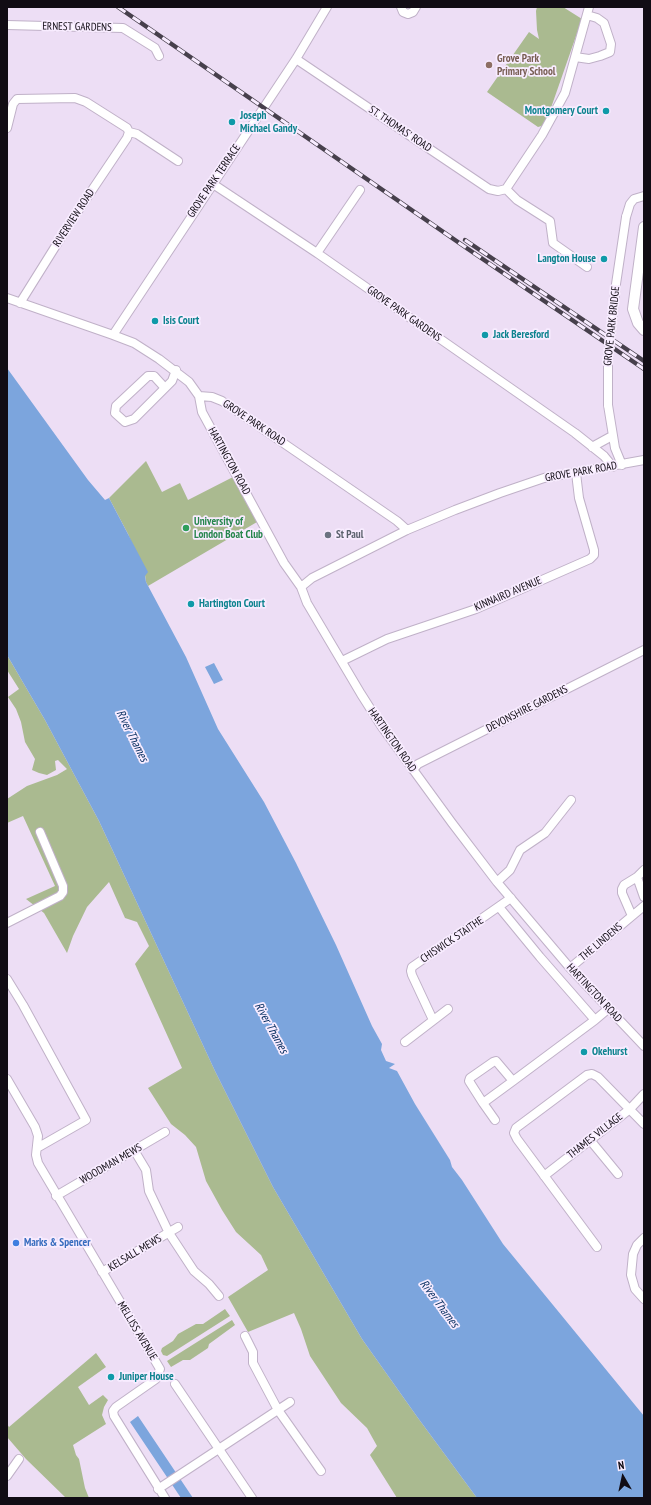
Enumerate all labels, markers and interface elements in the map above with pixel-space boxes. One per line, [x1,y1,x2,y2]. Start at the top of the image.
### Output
street label: ERNEST GARDENS [42,20,112,34]
place label: Grove Park Primary School [497,52,555,78]
marker: Grove Park Primary School [484,60,494,70]
street label: ST. THOMAS' ROAD [366,103,434,155]
place label: Montgomery Court [525,104,598,118]
marker: Montgomery Court [601,106,611,116]
place label: Joseph Michael Gandy [240,109,297,135]
marker: Joseph Michael Gandy [227,117,237,127]
street label: GROVE PARK TERRACE [185,142,243,220]
street label: RIVERVIEW ROAD [50,187,98,249]
place label: Langton House [537,252,596,266]
marker: Langton House [599,254,609,264]
street label: GROVE PARK GARDENS [364,283,444,345]
street label: GROVE PARK BRIDGE [601,286,623,366]
place label: Isis Court [163,314,199,328]
marker: Isis Court [150,316,160,326]
place label: Jack Beresford [493,328,549,342]
marker: Jack Beresford [480,330,490,340]
street label: GROVE PARK ROAD [220,397,288,449]
street label: HARTINGTON ROAD [205,425,253,497]
street label: GROVE PARK ROAD [544,459,618,485]
place label: University of London Boat Club [194,515,263,541]
marker: University of London Boat Club [181,523,191,533]
place label: St Paul [336,528,363,542]
marker: St Paul [323,530,333,540]
street label: KINNAIRD AVENUE [472,574,544,614]
place label: Hartington Court [199,597,265,611]
marker: Hartington Court [186,599,196,609]
street label: DEVONSHIRE GARDENS [484,683,570,735]
street label: HARTINGTON ROAD [365,705,419,775]
water label: River Thames [113,708,151,764]
street label: CHISWICK STAITHE [418,914,486,966]
street label: THE LINDENS [577,920,625,964]
street label: HARTINGTON ROAD [564,961,624,1025]
water label: River Thames [251,1000,291,1056]
place label: Okehurst [592,1045,627,1059]
marker: Okehurst [579,1047,589,1057]
street label: THAMES VILLAGE [565,1110,625,1162]
street label: WOODMAN MEWS [78,1141,144,1187]
street label: KELSALL MEWS [106,1232,164,1274]
place label: Marks & Spencer [24,1236,90,1250]
marker: Marks & Spencer [11,1238,21,1248]
water label: River Thames [416,1277,462,1331]
street label: MELLISS AVENUE [114,1299,160,1363]
place label: Juniper House [119,1370,174,1384]
marker: Juniper House [106,1372,116,1382]
north arrow [603,1457,643,1497]
text: N [617,1458,625,1473]

